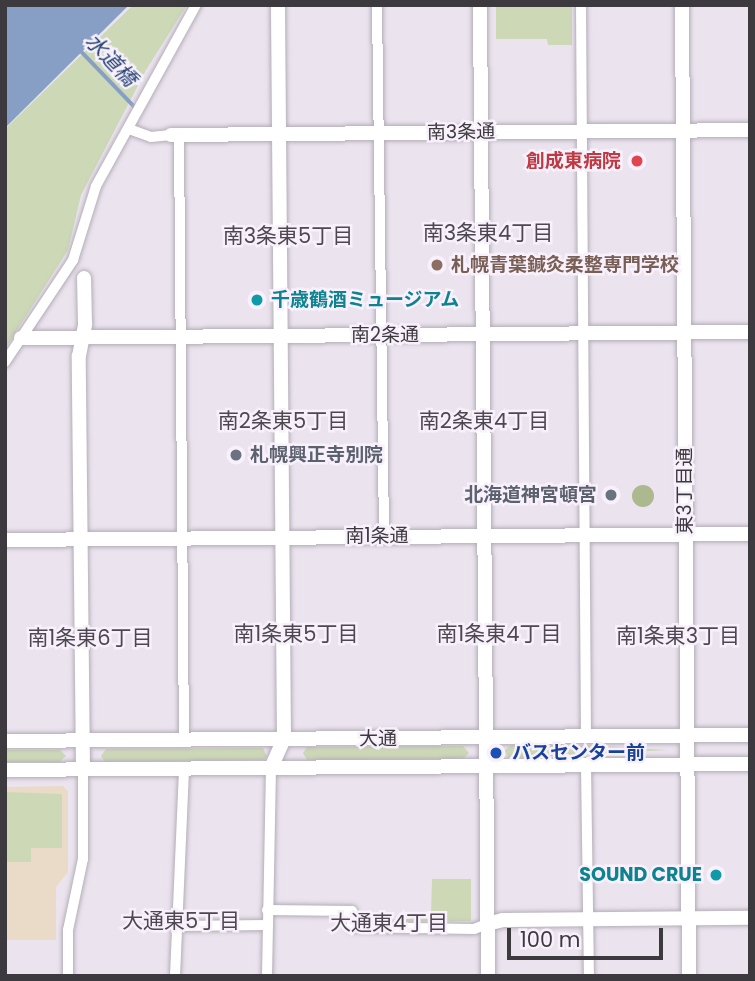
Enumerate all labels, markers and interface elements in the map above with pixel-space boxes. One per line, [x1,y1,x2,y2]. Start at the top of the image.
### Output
water label: 水道橋 [80,29,142,91]
street label: 南3条通 [427,120,495,144]
place label: 創成東病院 [526,150,621,172]
marker: 創成東病院 [627,151,647,171]
district label: 南3条東4丁目 [423,220,553,246]
district label: 南3条東5丁目 [223,223,353,249]
place label: 札幌青葉鍼灸柔整専門学校 [451,254,679,276]
marker: 札幌青葉鍼灸柔整専門学校 [429,257,445,273]
place label: 千歳鶴酒ミュージアム [271,289,461,311]
marker: 千歳鶴酒ミュージアム [249,292,265,308]
street label: 南2条通 [351,324,419,346]
district label: 南2条東5丁目 [218,408,348,434]
district label: 南2条東4丁目 [419,408,549,434]
place label: 札幌興正寺別院 [250,444,383,466]
marker: 札幌興正寺別院 [228,447,244,463]
street label: 東3丁目通 [674,447,696,535]
place label: 北海道神宮頓宮 [464,484,597,506]
marker: 北海道神宮頓宮 [603,487,619,503]
street label: 南1条通 [345,525,409,547]
district label: 南1条東5丁目 [234,621,358,647]
district label: 南1条東4丁目 [437,621,561,647]
district label: 南1条東3丁目 [616,623,740,649]
district label: 南1条東6丁目 [27,625,153,651]
street label: 大通 [359,728,397,750]
place label: バスセンター前 [512,742,645,764]
marker: バスセンター前 [486,743,506,763]
place label: SOUND CRUE [579,864,702,886]
marker: SOUND CRUE [708,867,724,883]
district label: 大通東5丁目 [122,908,240,934]
district label: 大通東4丁目 [330,910,448,936]
scale bar [510,914,666,958]
text: 100 m [520,925,580,954]

